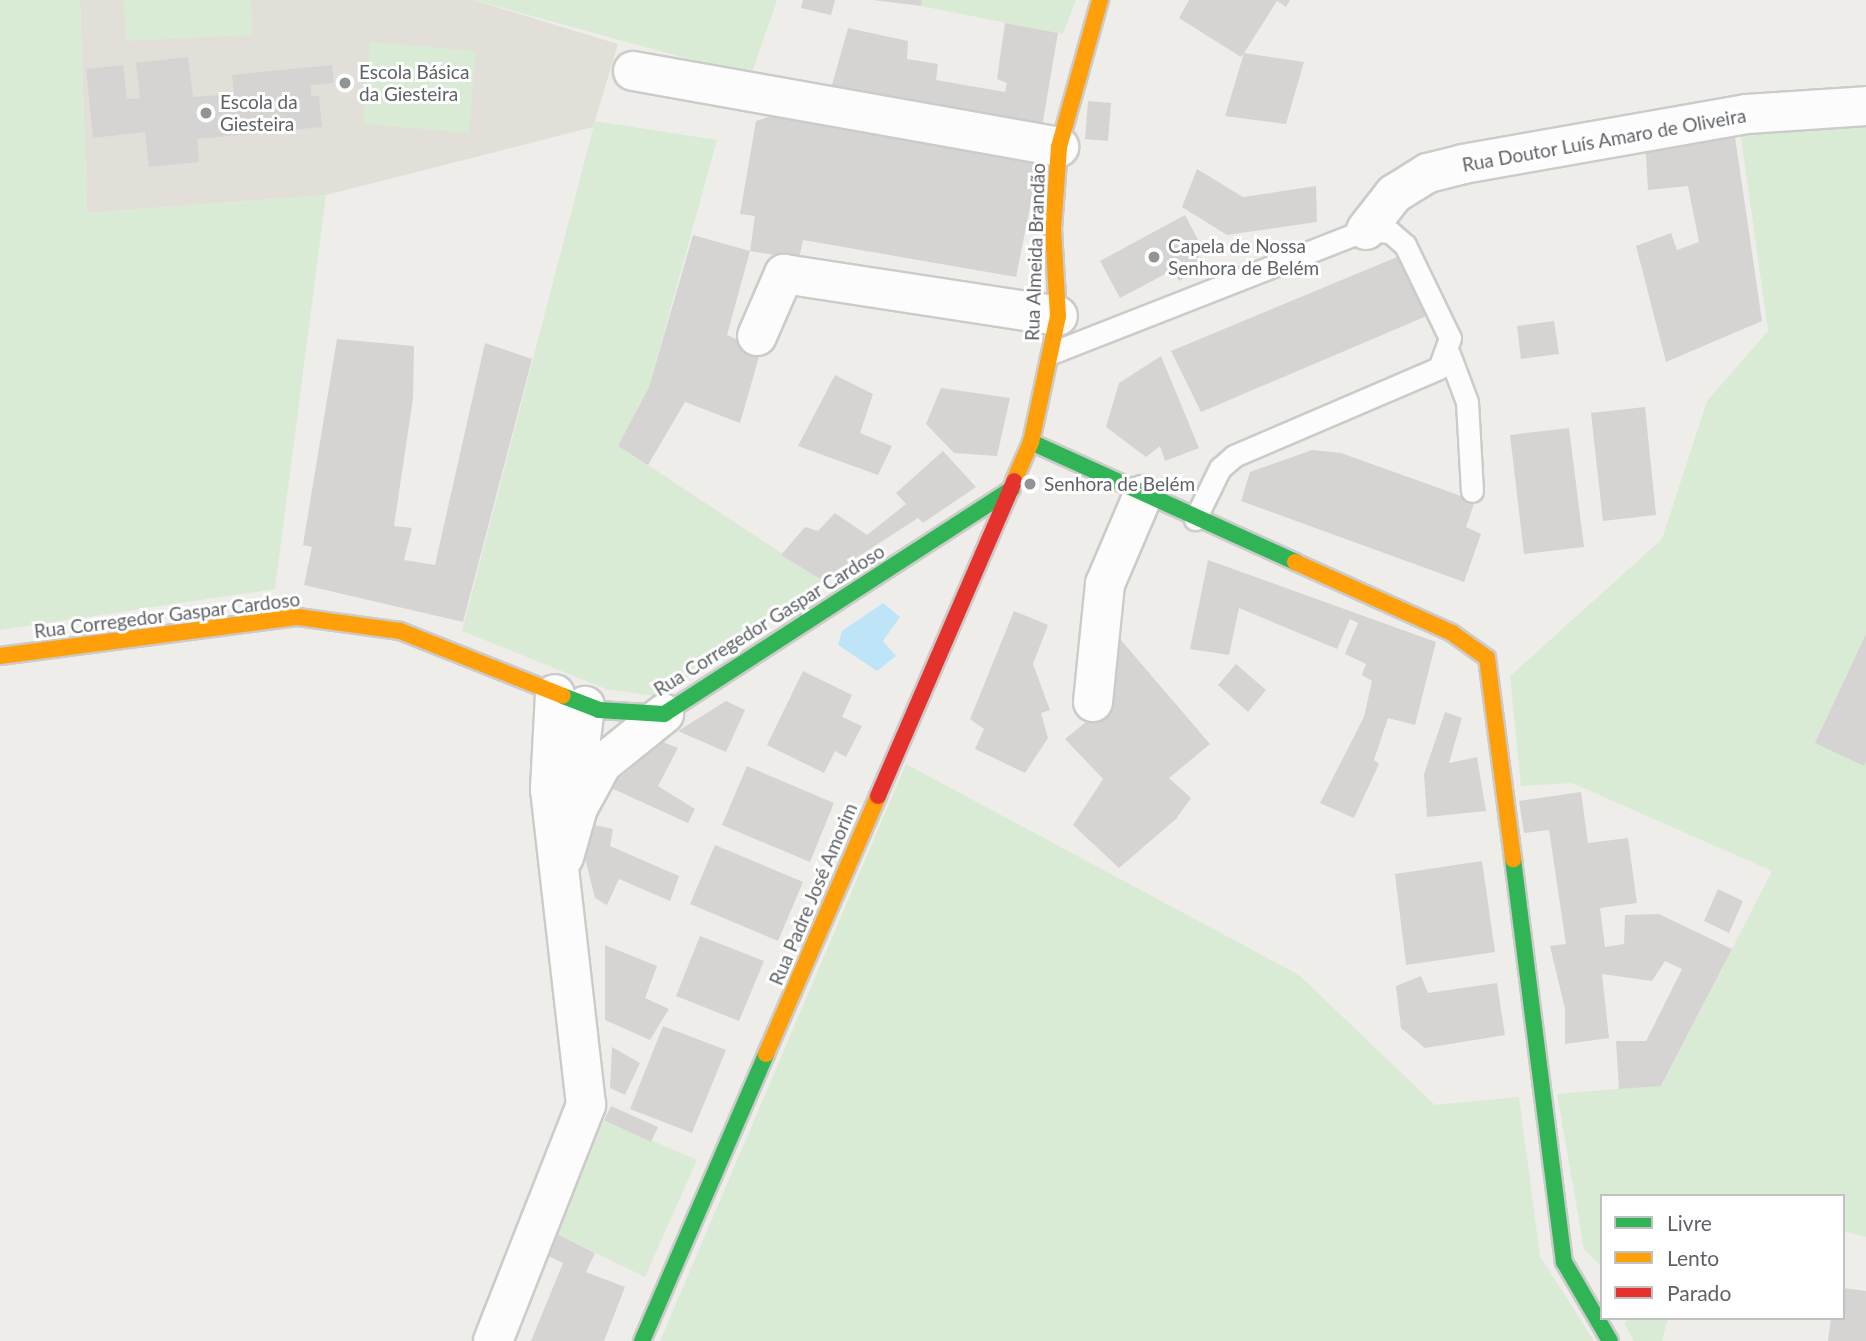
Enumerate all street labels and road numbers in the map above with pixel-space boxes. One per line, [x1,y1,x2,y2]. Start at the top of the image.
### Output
street label: Rua Doutor Luís Amaro de Oliveira [1460,104,1748,176]
street label: Rua Almeida Brandão [1020,162,1050,342]
street label: Rua Corregedor Gaspar Cardoso [649,539,889,701]
street label: Rua Corregedor Gaspar Cardoso [32,587,302,643]
street label: Rua Padre José Amorim [764,799,862,989]

